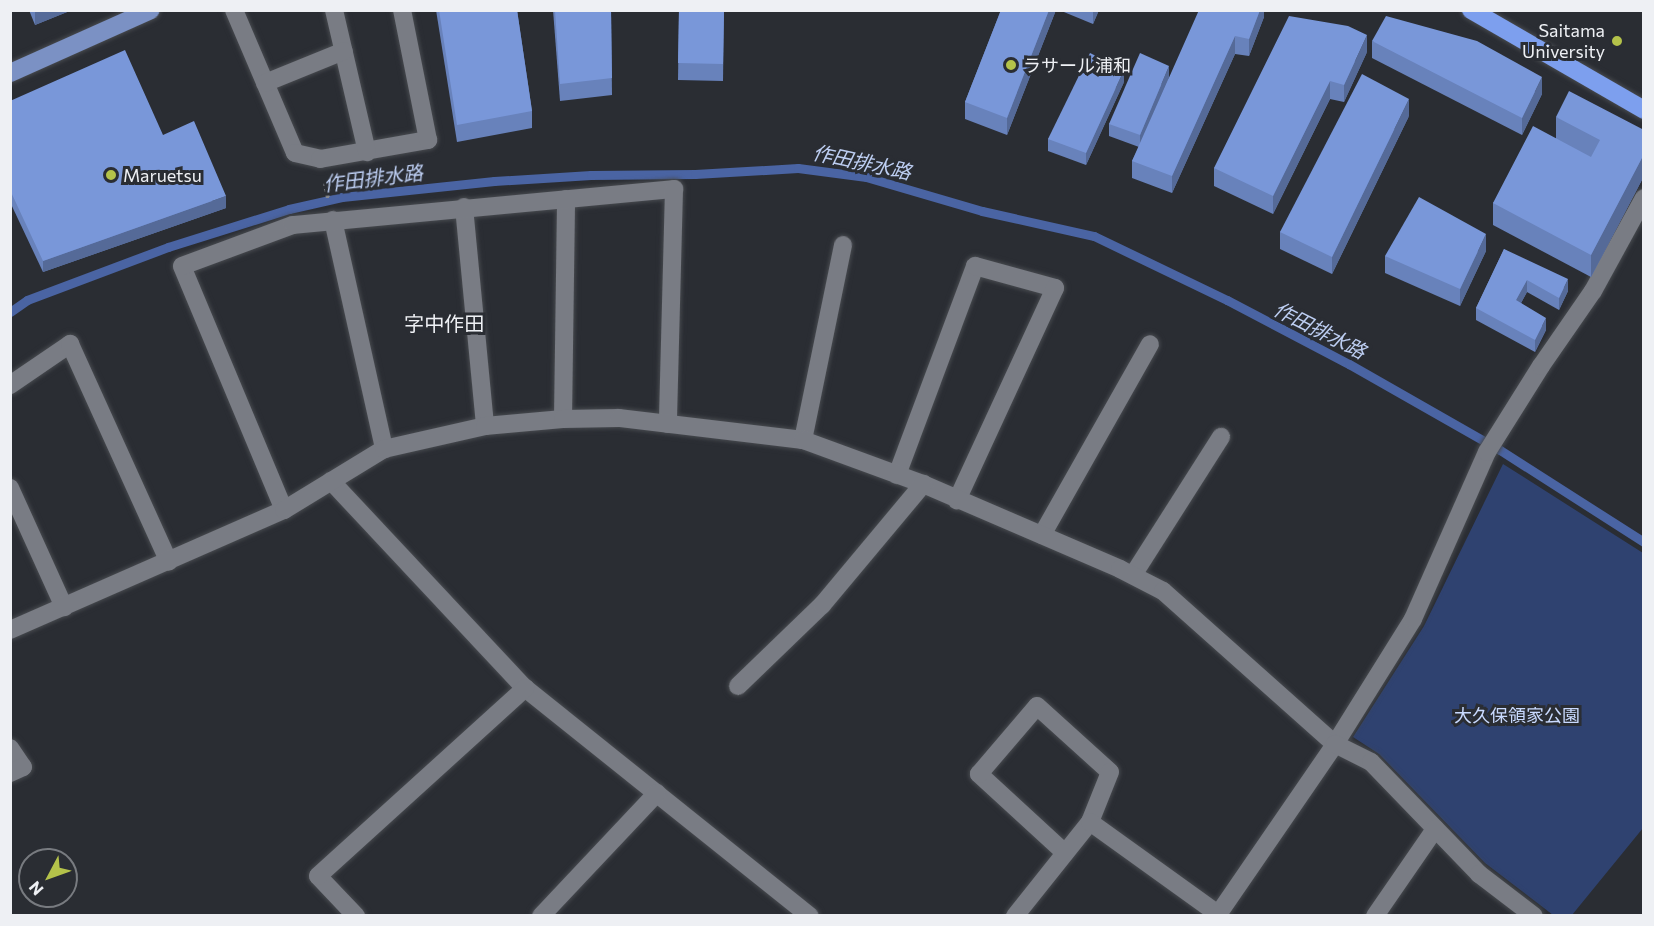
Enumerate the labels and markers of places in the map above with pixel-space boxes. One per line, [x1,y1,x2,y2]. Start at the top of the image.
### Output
place label: Saitama University [1522,20,1605,63]
marker: Saitama University [1610,34,1624,48]
place label: ラサール浦和 [1023,54,1131,76]
marker: ラサール浦和 [1004,58,1018,72]
place label: Maruetsu [123,164,202,186]
marker: Maruetsu [104,168,118,182]

